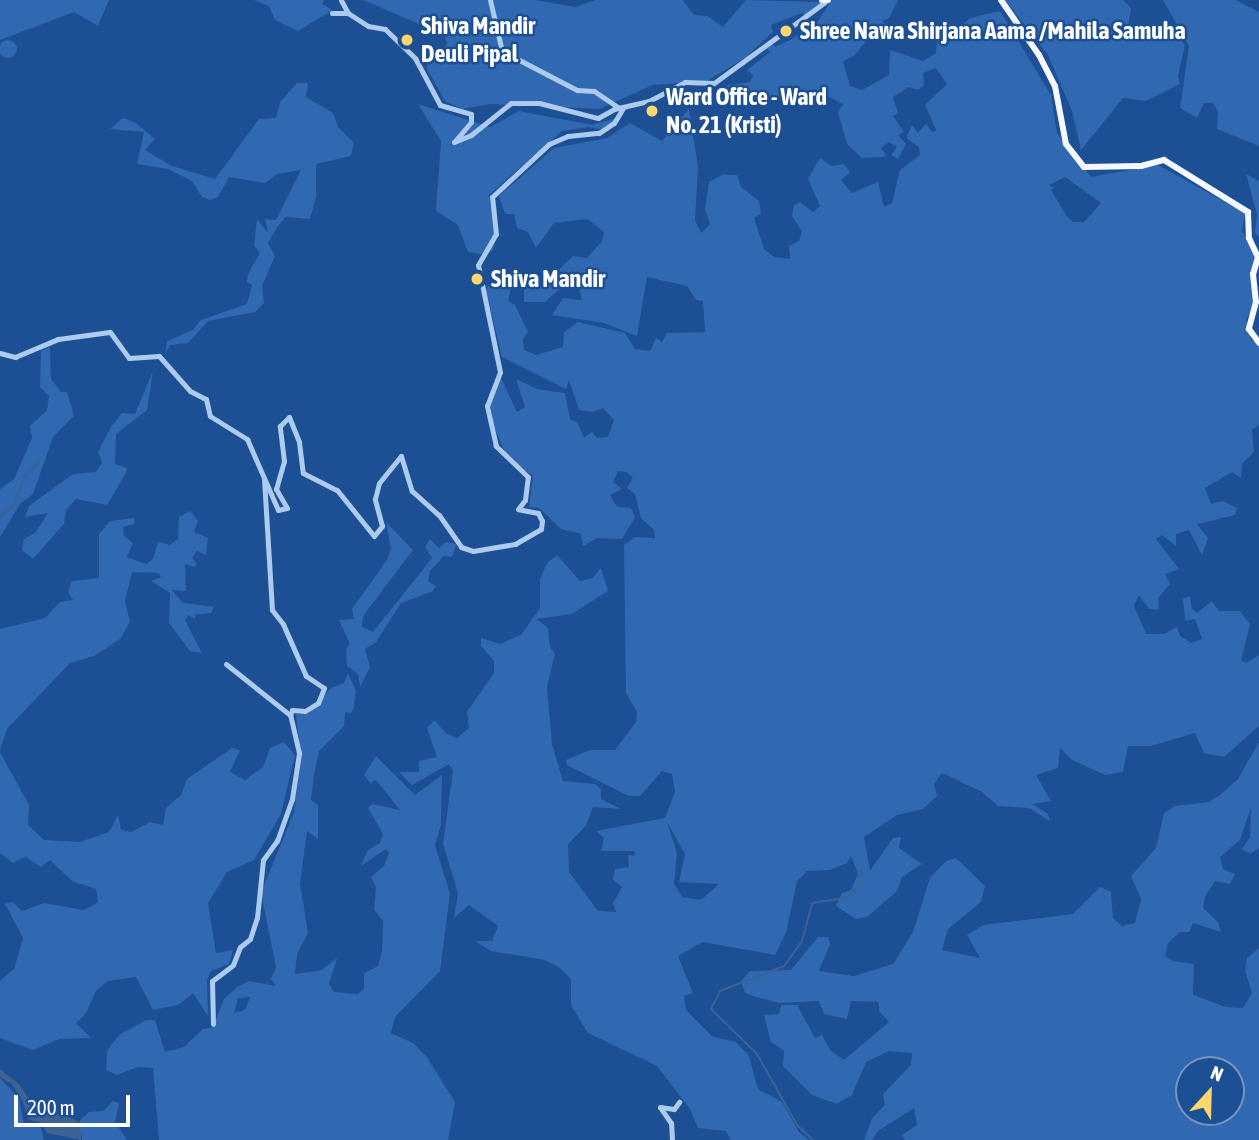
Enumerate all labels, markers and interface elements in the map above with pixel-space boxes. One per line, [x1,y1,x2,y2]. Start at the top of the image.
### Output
place label: Shiva Mandir Deuli Pipal [421,12,535,68]
place label: Shree Nawa Shirjana Aama /Mahila Samuha [800,17,1186,45]
marker: Shree Nawa Shirjana Aama /Mahila Samuha [778,23,794,39]
marker: Shiva Mandir Deuli Pipal [399,32,415,48]
place label: Ward Office - Ward No. 21 (Kristi) [666,83,827,139]
marker: Ward Office - Ward No. 21 (Kristi) [644,103,660,119]
place label: Shiva Mandir [491,265,605,293]
marker: Shiva Mandir [469,271,485,287]
north arrow [1175,1056,1245,1126]
text: N [1208,1061,1226,1086]
scale bar [18,1080,133,1124]
text: 200 m [27,1095,75,1119]

